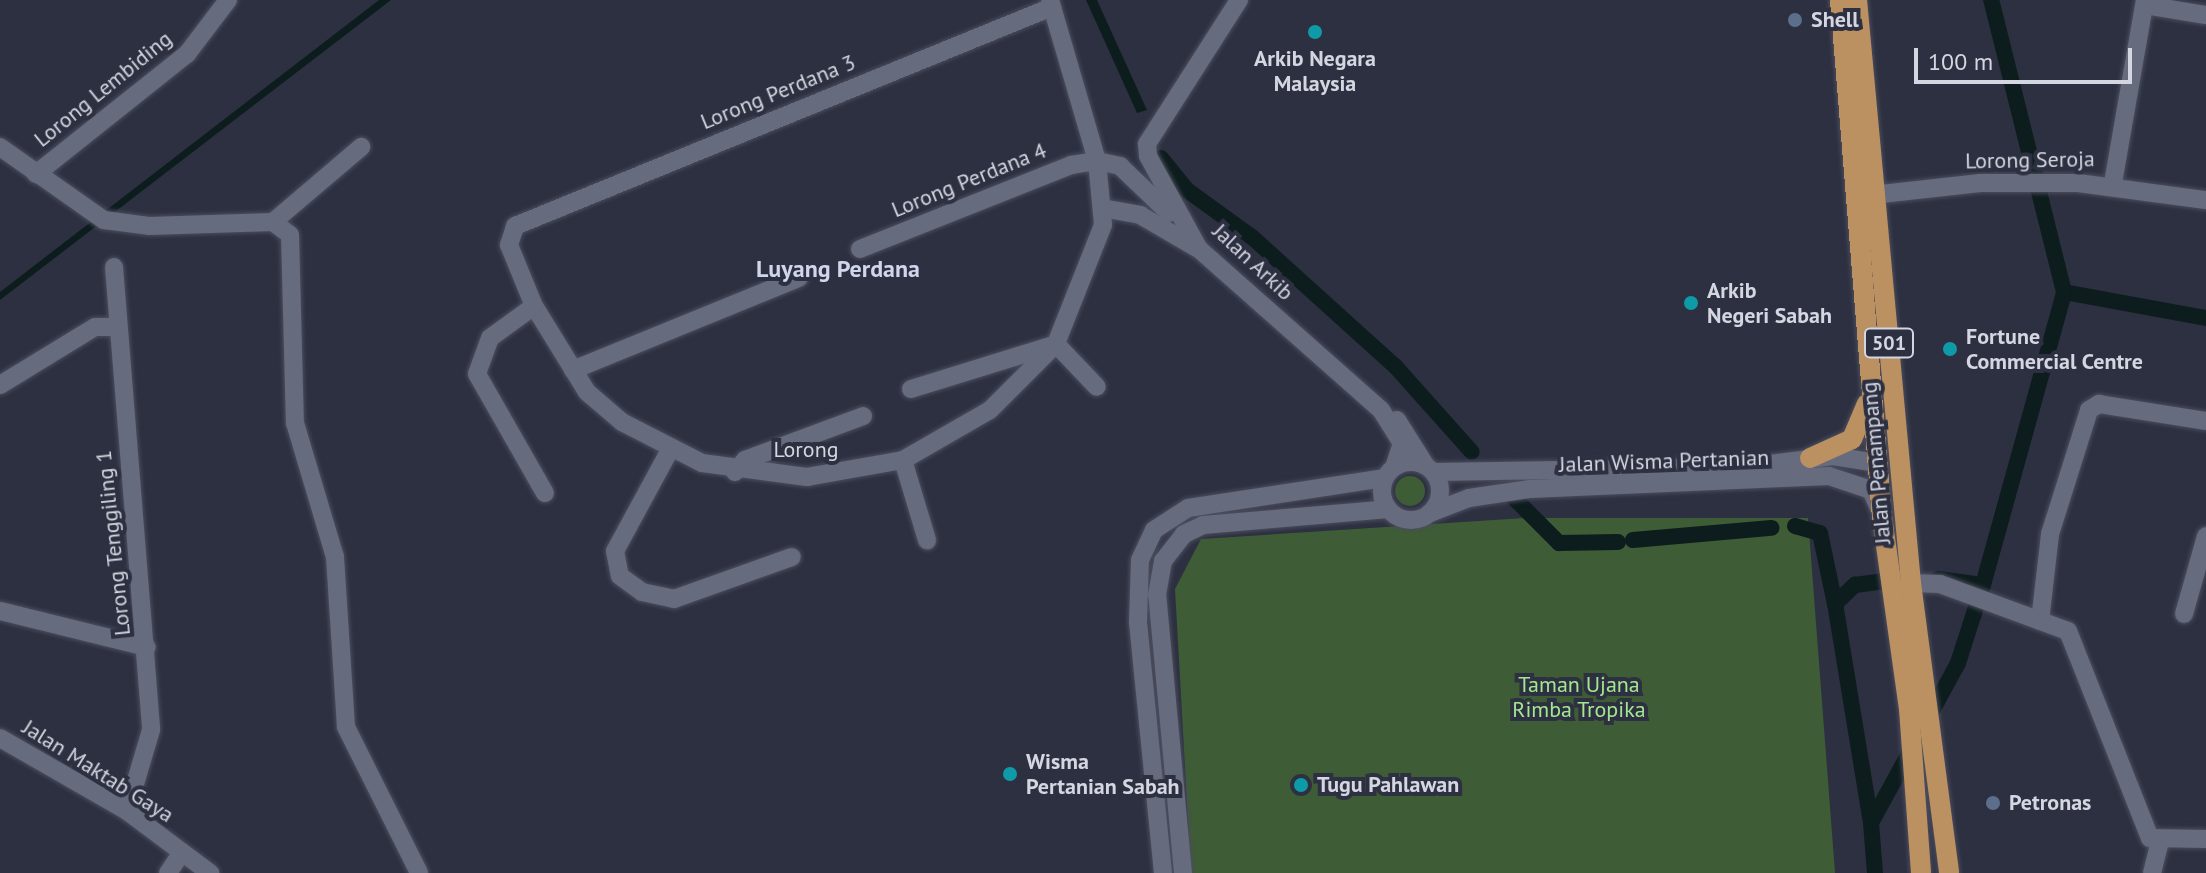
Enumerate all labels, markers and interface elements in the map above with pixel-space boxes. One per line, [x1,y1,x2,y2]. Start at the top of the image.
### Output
place label: Shell [1811,7,1859,33]
marker: Shell [1786,11,1804,29]
marker: Arkib Negara Malaysia [1306,23,1324,41]
street label: Lorong Lembiding [29,25,177,153]
scale bar [1918,32,2136,82]
place label: Arkib Negara Malaysia [1254,45,1376,96]
text: 100 m [1928,46,1993,77]
street label: Lorong Perdana 3 [697,49,859,135]
street label: Lorong Perdana 4 [888,137,1050,223]
street label: Lorong Seroja [1965,146,2095,174]
street label: Jalan Arkib [1207,218,1299,306]
district label: Luyang Perdana [756,255,920,283]
place label: Arkib Negeri Sabah [1707,277,1832,328]
marker: Arkib Negeri Sabah [1682,294,1700,312]
place label: Fortune Commercial Centre [1966,323,2143,374]
road number: 501 [1863,327,1915,359]
marker: Fortune Commercial Centre [1941,340,1959,358]
street label: Jalan Penampang [1856,381,1896,545]
street label: Lorong [774,437,838,463]
street label: Jalan Wisma Pertanian [1558,444,1770,478]
street label: Lorong Tenggiling 1 [90,449,136,637]
park label: Taman Ujana Rimba Tropika [1512,671,1646,722]
street label: Jalan Maktab Gaya [18,714,178,828]
place label: Wisma Pertanian Sabah [1026,748,1180,800]
marker: Wisma Pertanian Sabah [1001,765,1019,783]
place label: Tugu Pahlawan [1317,772,1459,798]
marker: Tugu Pahlawan [1292,776,1310,794]
place label: Petronas [2009,790,2091,816]
marker: Petronas [1984,794,2002,812]

